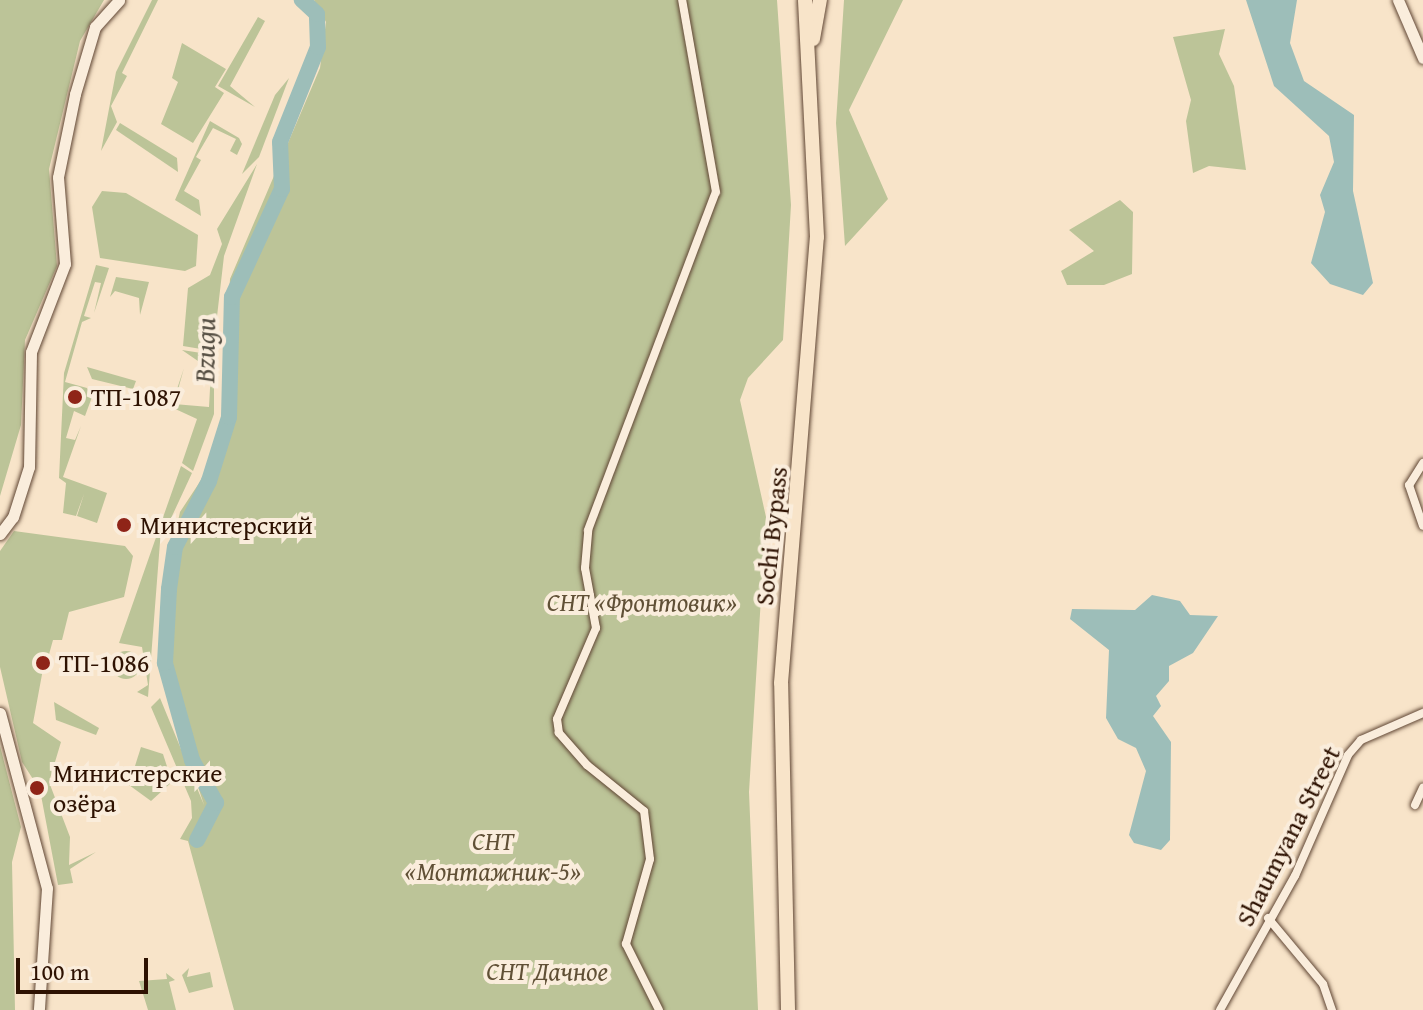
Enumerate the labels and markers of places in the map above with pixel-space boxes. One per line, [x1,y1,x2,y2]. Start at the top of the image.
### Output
place label: ТП-1087 [91,381,181,413]
marker: ТП-1087 [66,388,84,406]
place label: Министерский [140,509,313,541]
marker: Министерский [115,516,133,534]
place label: ТП-1086 [59,647,149,679]
marker: ТП-1086 [34,654,52,672]
place label: Министерские озёра [53,757,223,818]
marker: Министерские озёра [28,779,46,797]

